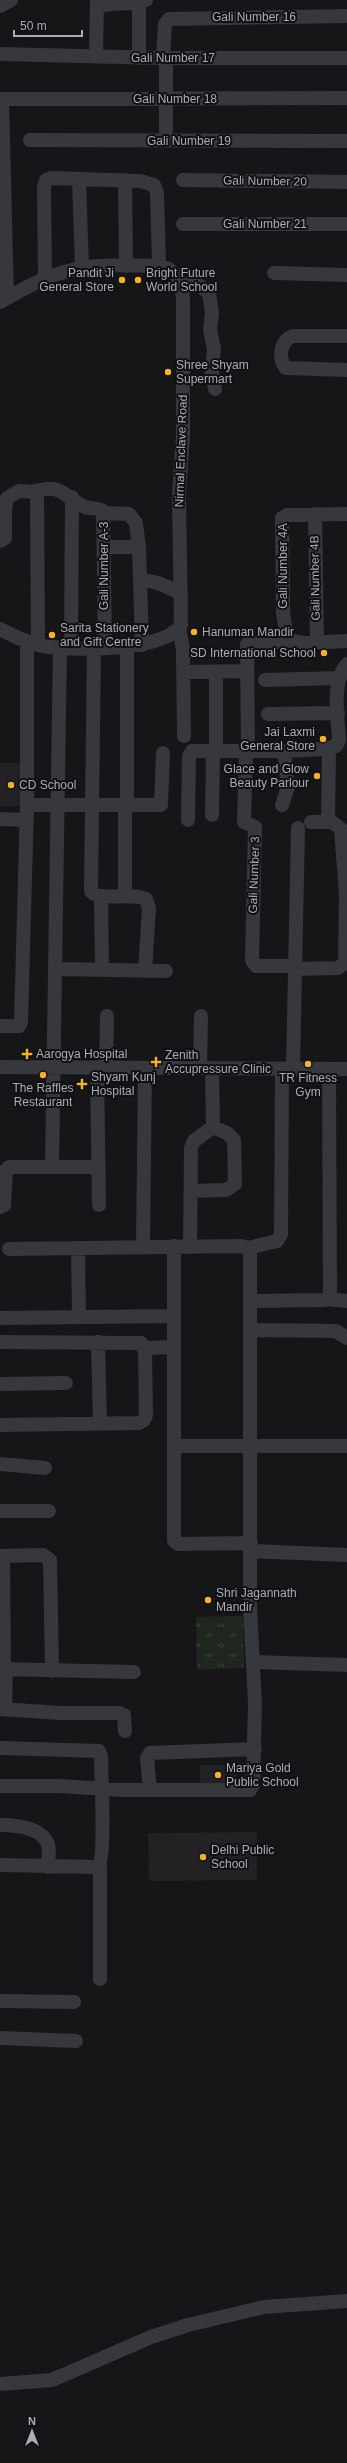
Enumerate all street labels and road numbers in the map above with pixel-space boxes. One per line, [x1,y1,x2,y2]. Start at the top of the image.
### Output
street label: Gali Number 16 [212,10,296,24]
street label: Gali Number 17 [131,51,215,65]
street label: Gali Number 18 [133,92,217,106]
street label: Gali Number 19 [147,134,231,148]
street label: Gali Number 20 [223,173,307,189]
street label: Gali Number 21 [223,217,307,231]
street label: Nirmal Enclave Road [172,394,190,508]
street label: Gali Number A-3 [97,521,111,610]
street label: Gali Number 4A [276,523,290,609]
street label: Gali Number 4B [307,535,323,621]
street label: Gali Number 3 [246,836,262,914]

